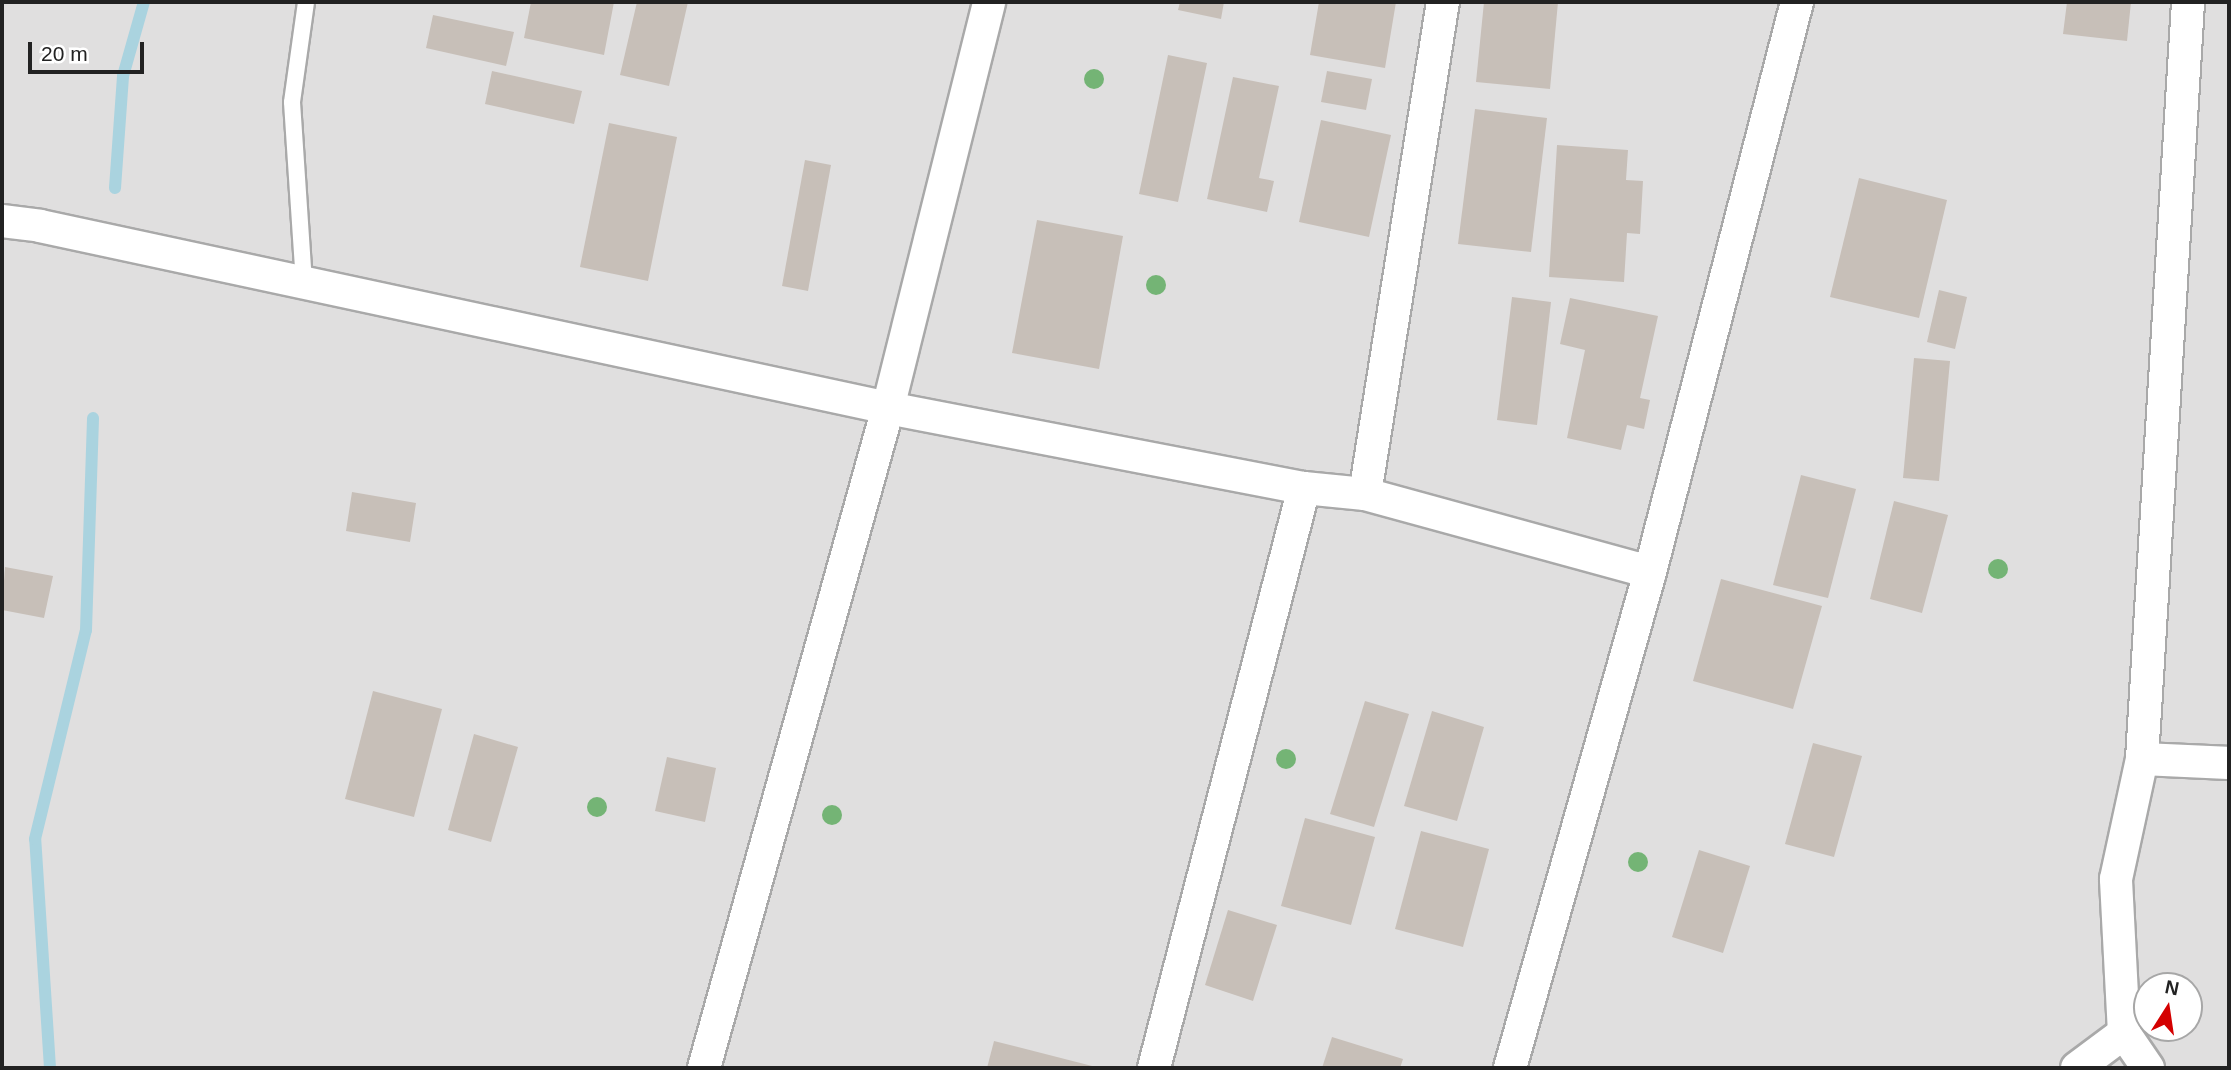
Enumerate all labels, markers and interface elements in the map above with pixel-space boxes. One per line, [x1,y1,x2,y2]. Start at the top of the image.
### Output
scale bar [32,28,147,72]
text: 20 m [41,42,88,65]
north arrow [2133,972,2203,1042]
text: N [2163,976,2181,1000]

